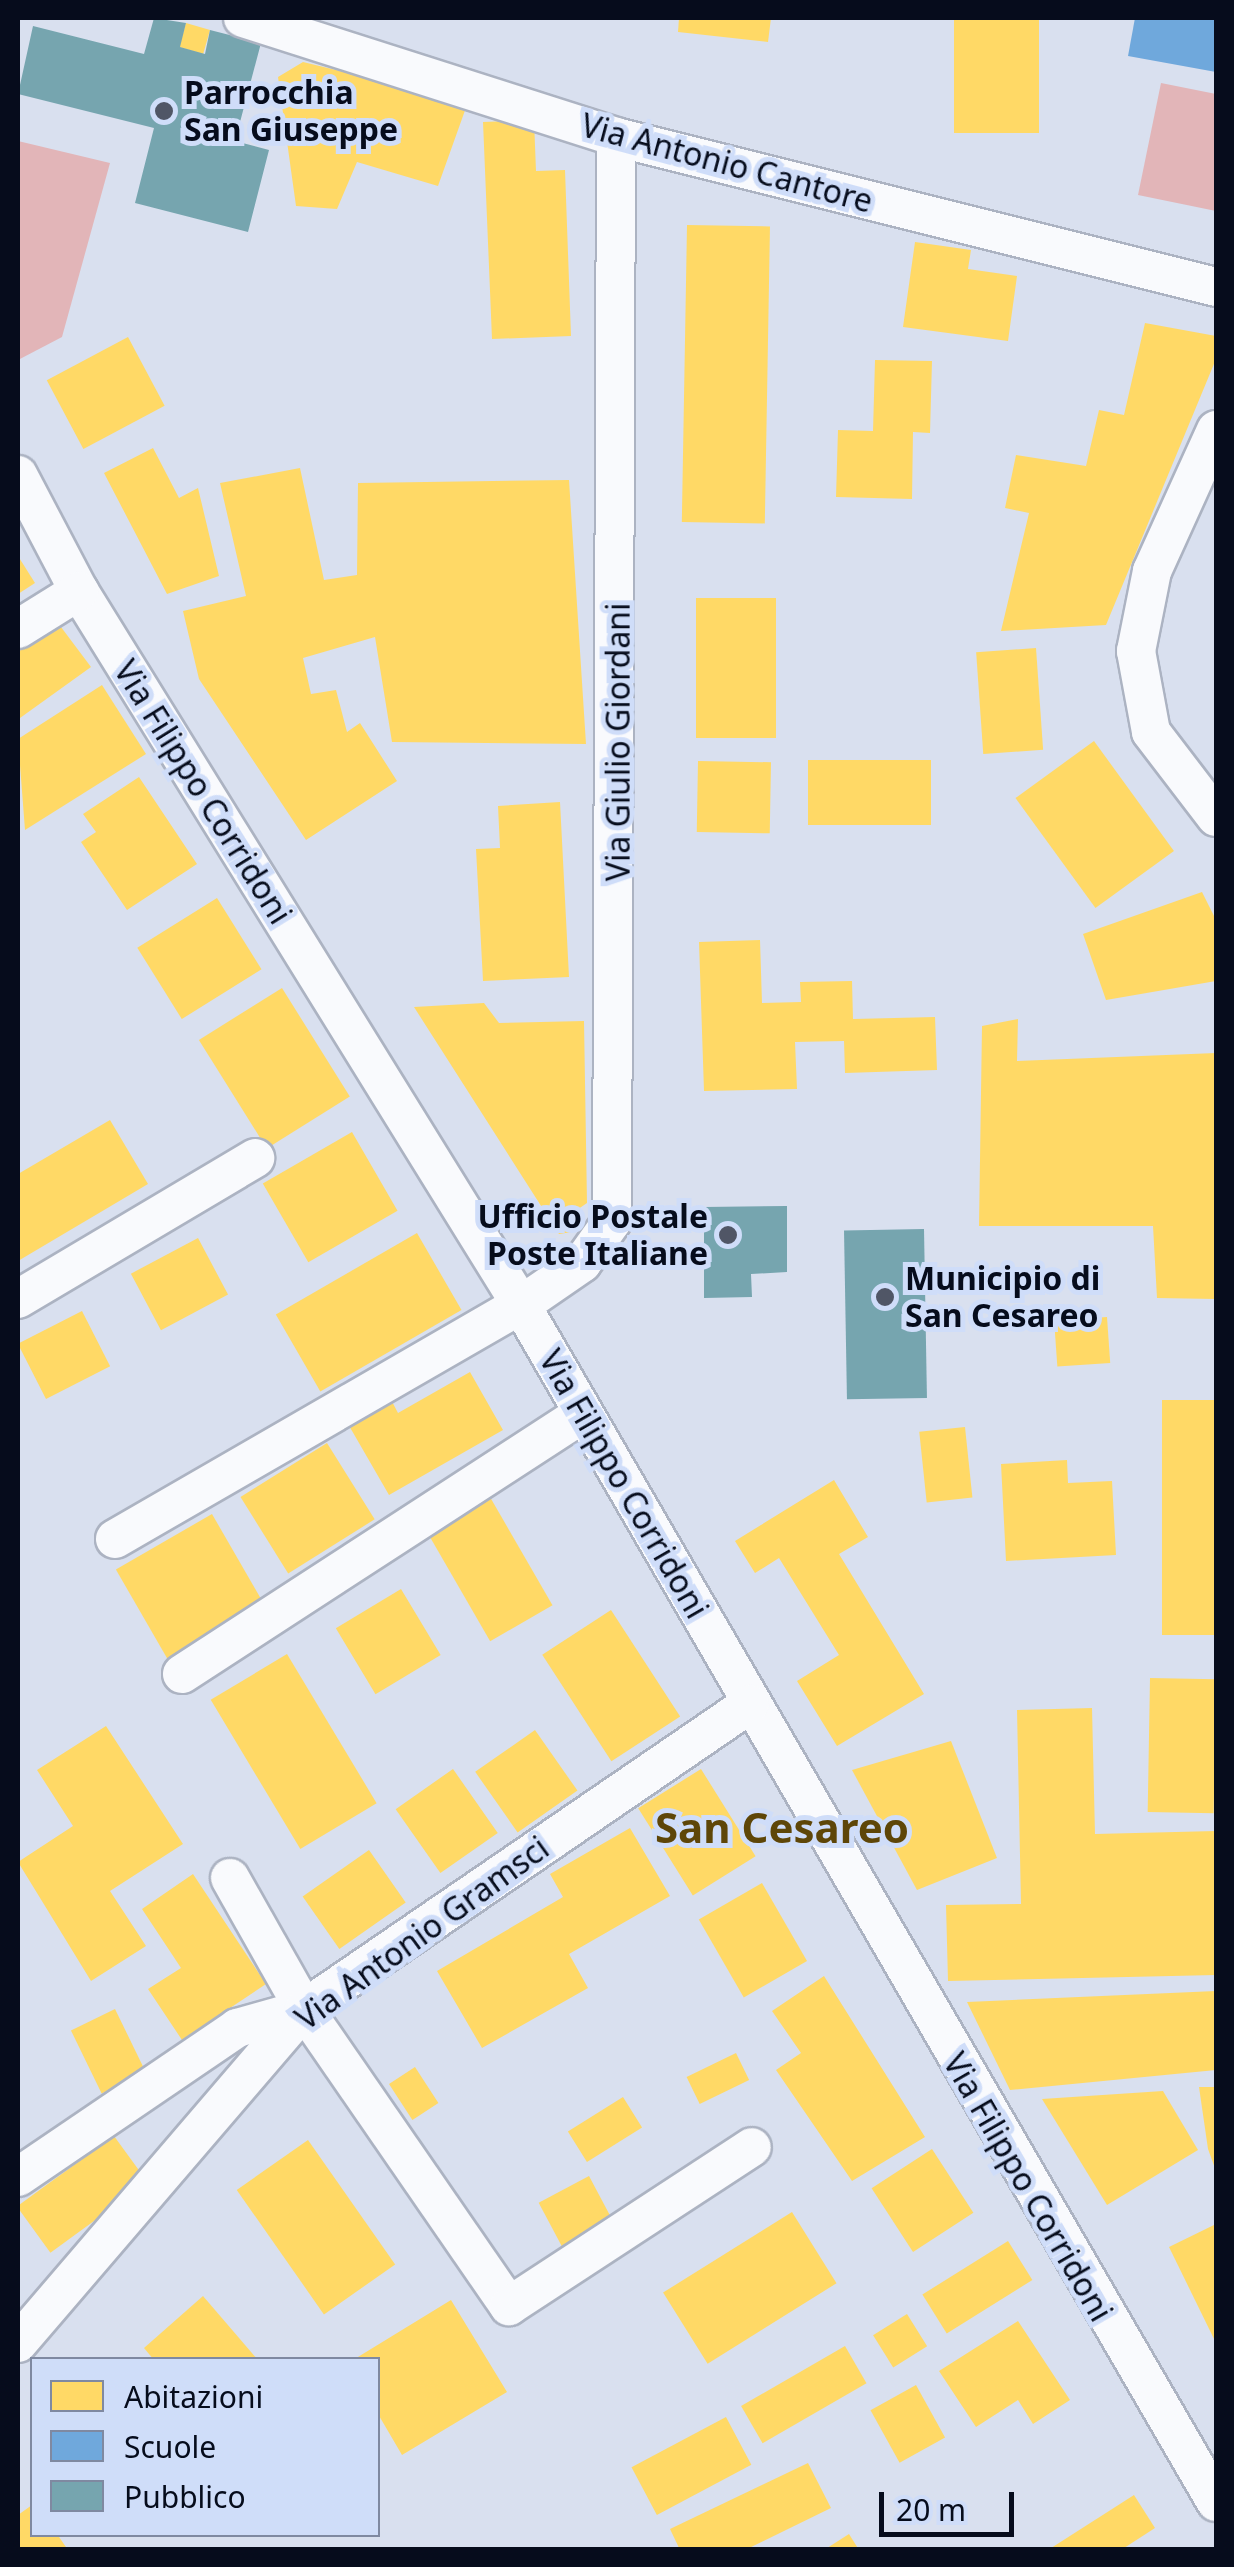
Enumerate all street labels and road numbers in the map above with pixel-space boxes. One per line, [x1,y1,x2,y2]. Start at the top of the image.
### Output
street label: Via Antonio Cantore [577,106,877,220]
street label: Via Giulio Giordani [599,603,637,881]
street label: Via Filippo Corridoni [106,653,300,931]
street label: Via Filippo Corridoni [532,1343,716,1625]
street label: Via Antonio Gramsci [288,1828,556,2038]
street label: Via Filippo Corridoni [936,2046,1120,2328]

